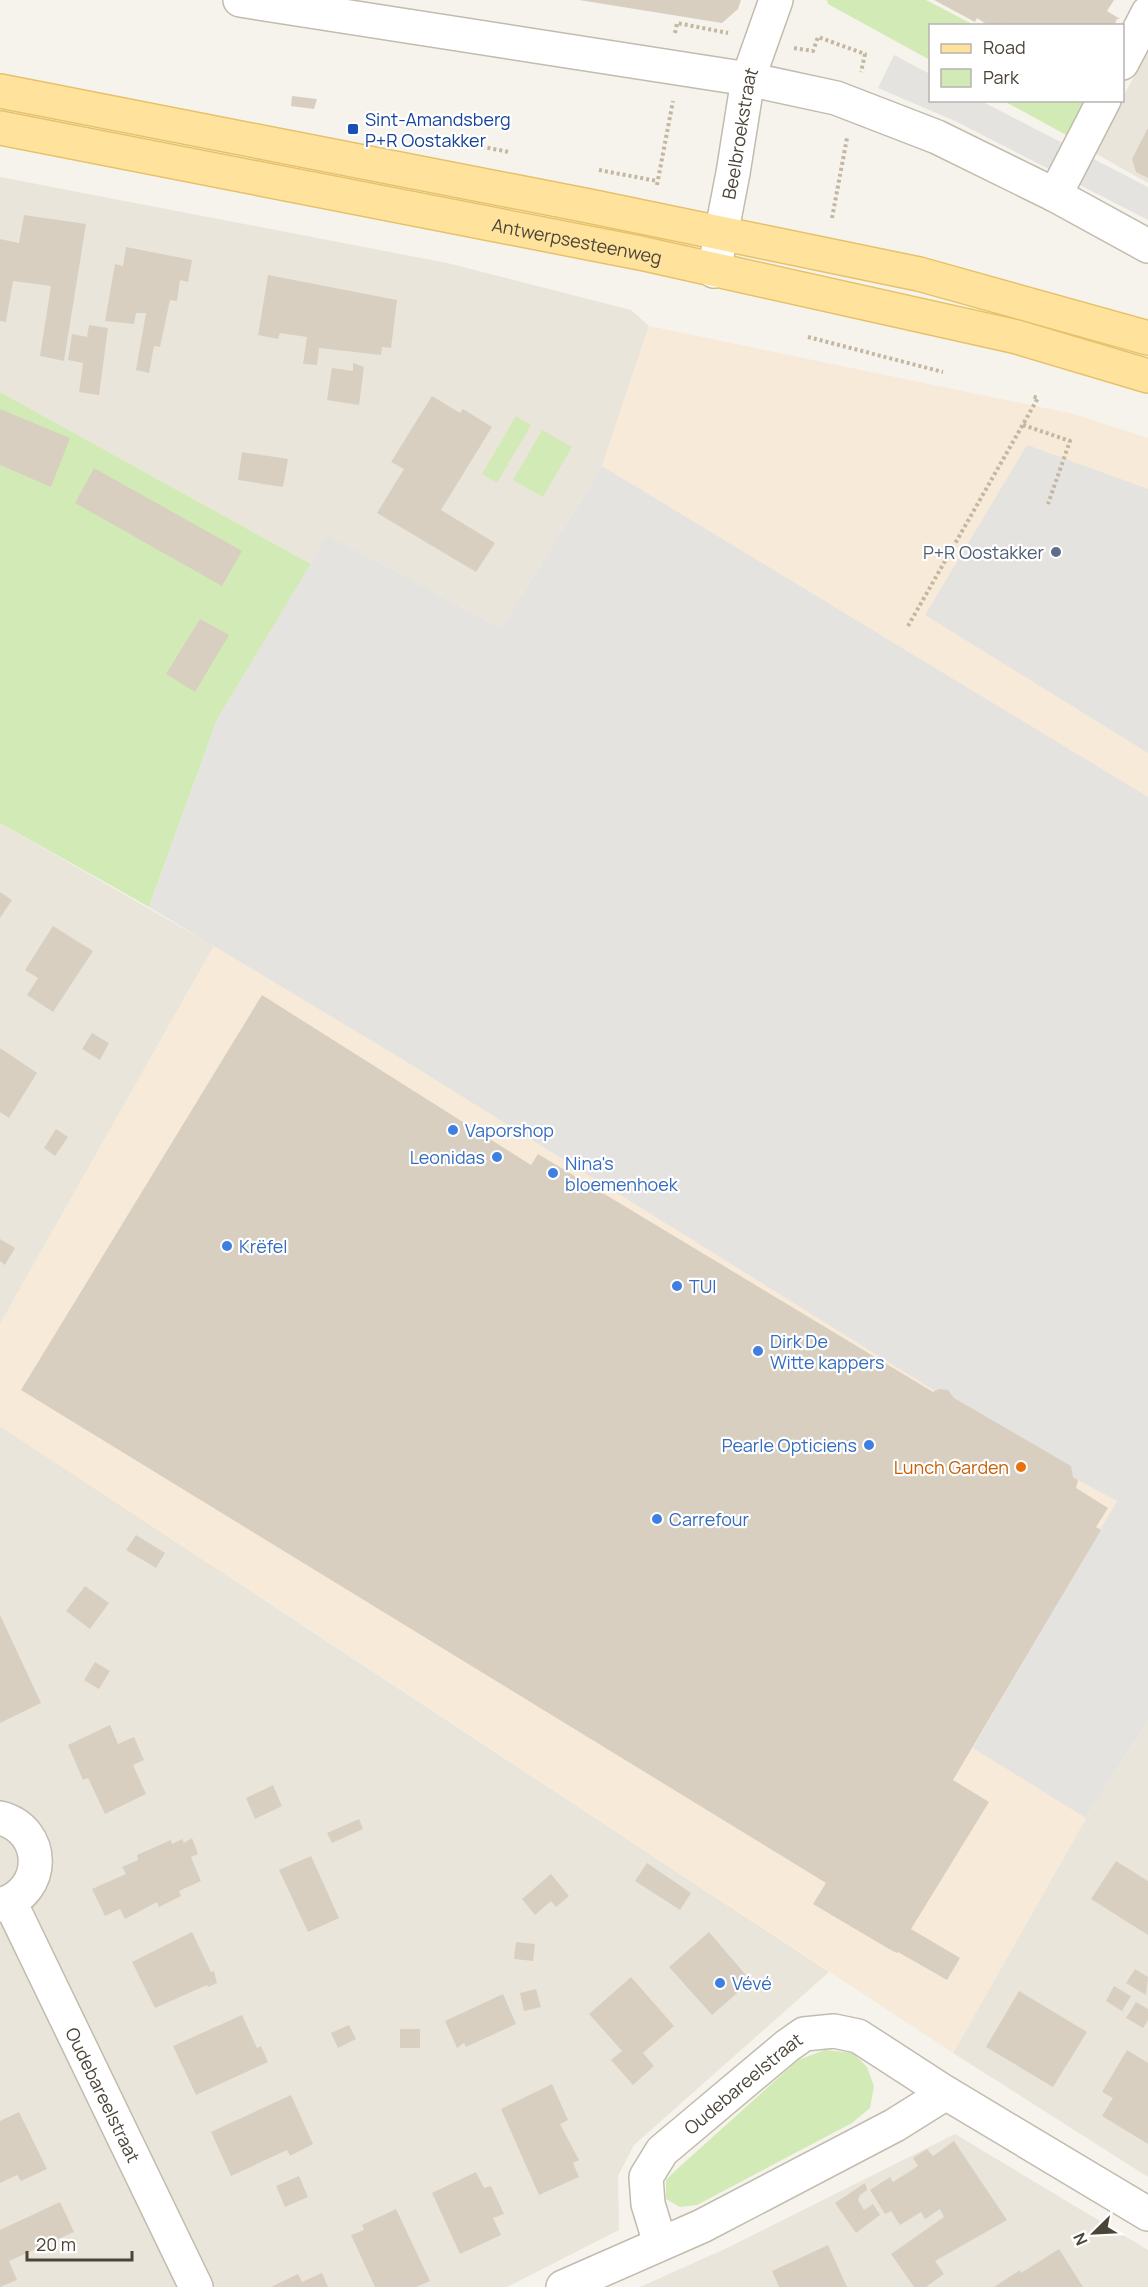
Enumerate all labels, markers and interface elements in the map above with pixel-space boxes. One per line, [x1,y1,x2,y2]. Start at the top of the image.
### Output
legend [929,24,1124,102]
text: Road [983,35,1026,59]
street label: Beelbroekstraat [716,64,763,201]
text: Park [983,65,1020,89]
place label: Sint-Amandsberg P+R Oostakker [365,107,511,152]
marker: Sint-Amandsberg P+R Oostakker [346,122,360,136]
street label: Antwerpsesteenweg [490,212,664,270]
place label: P+R Oostakker [923,540,1045,564]
marker: P+R Oostakker [1049,545,1063,559]
place label: Vaporshop [465,1118,554,1142]
marker: Vaporshop [446,1123,460,1137]
place label: Leonidas [410,1145,485,1169]
marker: Leonidas [490,1150,504,1164]
place label: Nina's bloemenhoek [565,1151,679,1196]
marker: Nina's bloemenhoek [546,1166,560,1180]
place label: Krëfel [239,1234,287,1258]
marker: Krëfel [220,1239,234,1253]
place label: TUI [689,1274,717,1298]
marker: TUI [670,1279,684,1293]
place label: Dirk De Witte kappers [770,1329,885,1374]
marker: Dirk De Witte kappers [751,1344,765,1358]
place label: Pearle Opticiens [722,1433,857,1457]
marker: Pearle Opticiens [862,1438,876,1452]
place label: Lunch Garden [894,1455,1009,1479]
marker: Lunch Garden [1014,1460,1028,1474]
place label: Carrefour [669,1507,750,1531]
marker: Carrefour [650,1512,664,1526]
place label: Vévé [732,1971,772,1995]
marker: Vévé [713,1976,727,1990]
street label: Oudebareelstraat [60,2023,146,2166]
street label: Oudebareelstraat [679,2027,807,2140]
north arrow [1064,2203,1124,2263]
scale bar [27,2224,132,2262]
text: N [1068,2229,1093,2249]
text: 20 m [36,2232,76,2256]

